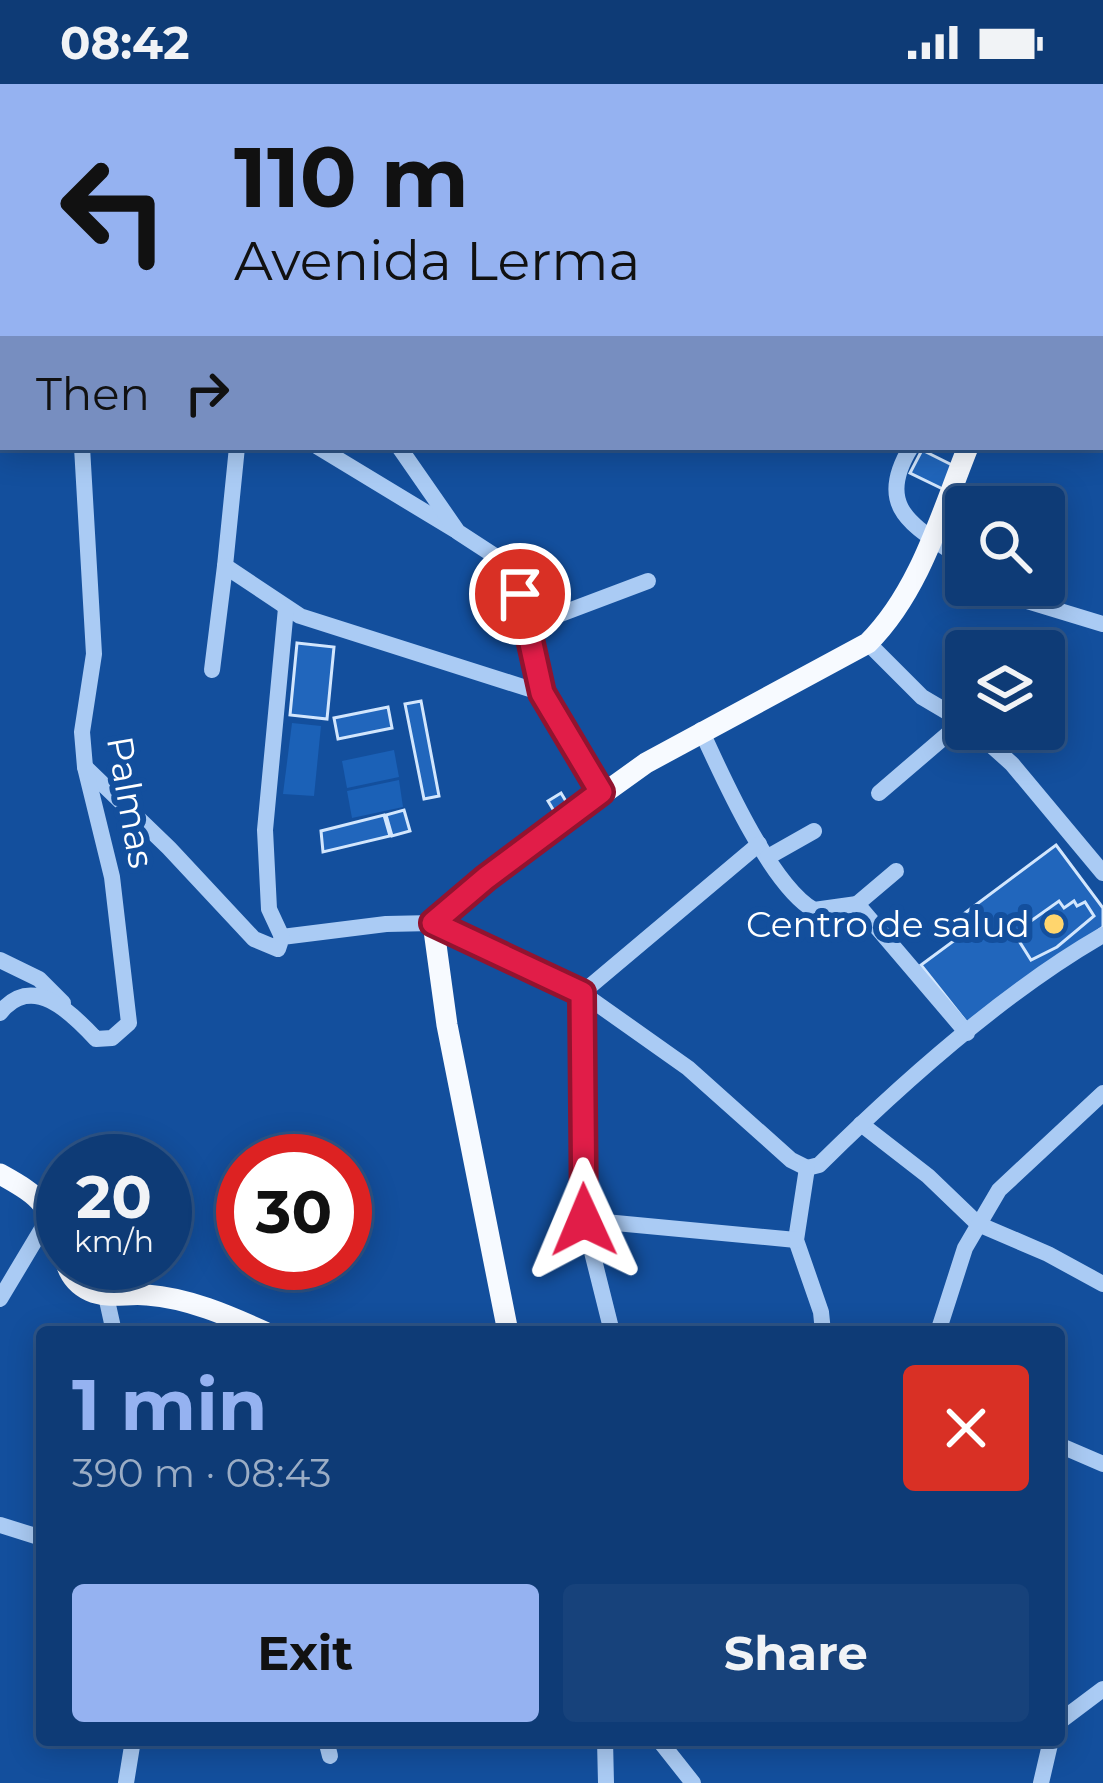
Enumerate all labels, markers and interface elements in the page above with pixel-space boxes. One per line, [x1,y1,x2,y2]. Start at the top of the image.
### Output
text: 08:42 [60,15,190,70]
text: 110 m [234,126,469,228]
icon: left [36,132,192,288]
text: Avenida Lerma [234,228,640,294]
icon: right [174,360,240,426]
text: Then [36,366,150,421]
map controls [945,486,1065,750]
button: search [945,486,1065,606]
pin [469,543,571,645]
icon: arrive [487,561,553,627]
button: layers [945,630,1065,750]
street label: Palmas [98,733,164,871]
place label: Centro de salud [746,902,1030,946]
marker: Centro de salud [1041,911,1067,937]
speed limit sign: 30 [216,1134,372,1290]
position arrow [521,1157,647,1283]
text: 20 [76,1160,152,1233]
text: km/h [74,1223,154,1260]
text: 1 min [72,1360,268,1448]
button: close [903,1365,1029,1491]
text: 390 m · 08:43 [72,1449,332,1497]
button: Exit [72,1584,539,1722]
button: Share [563,1584,1029,1722]

